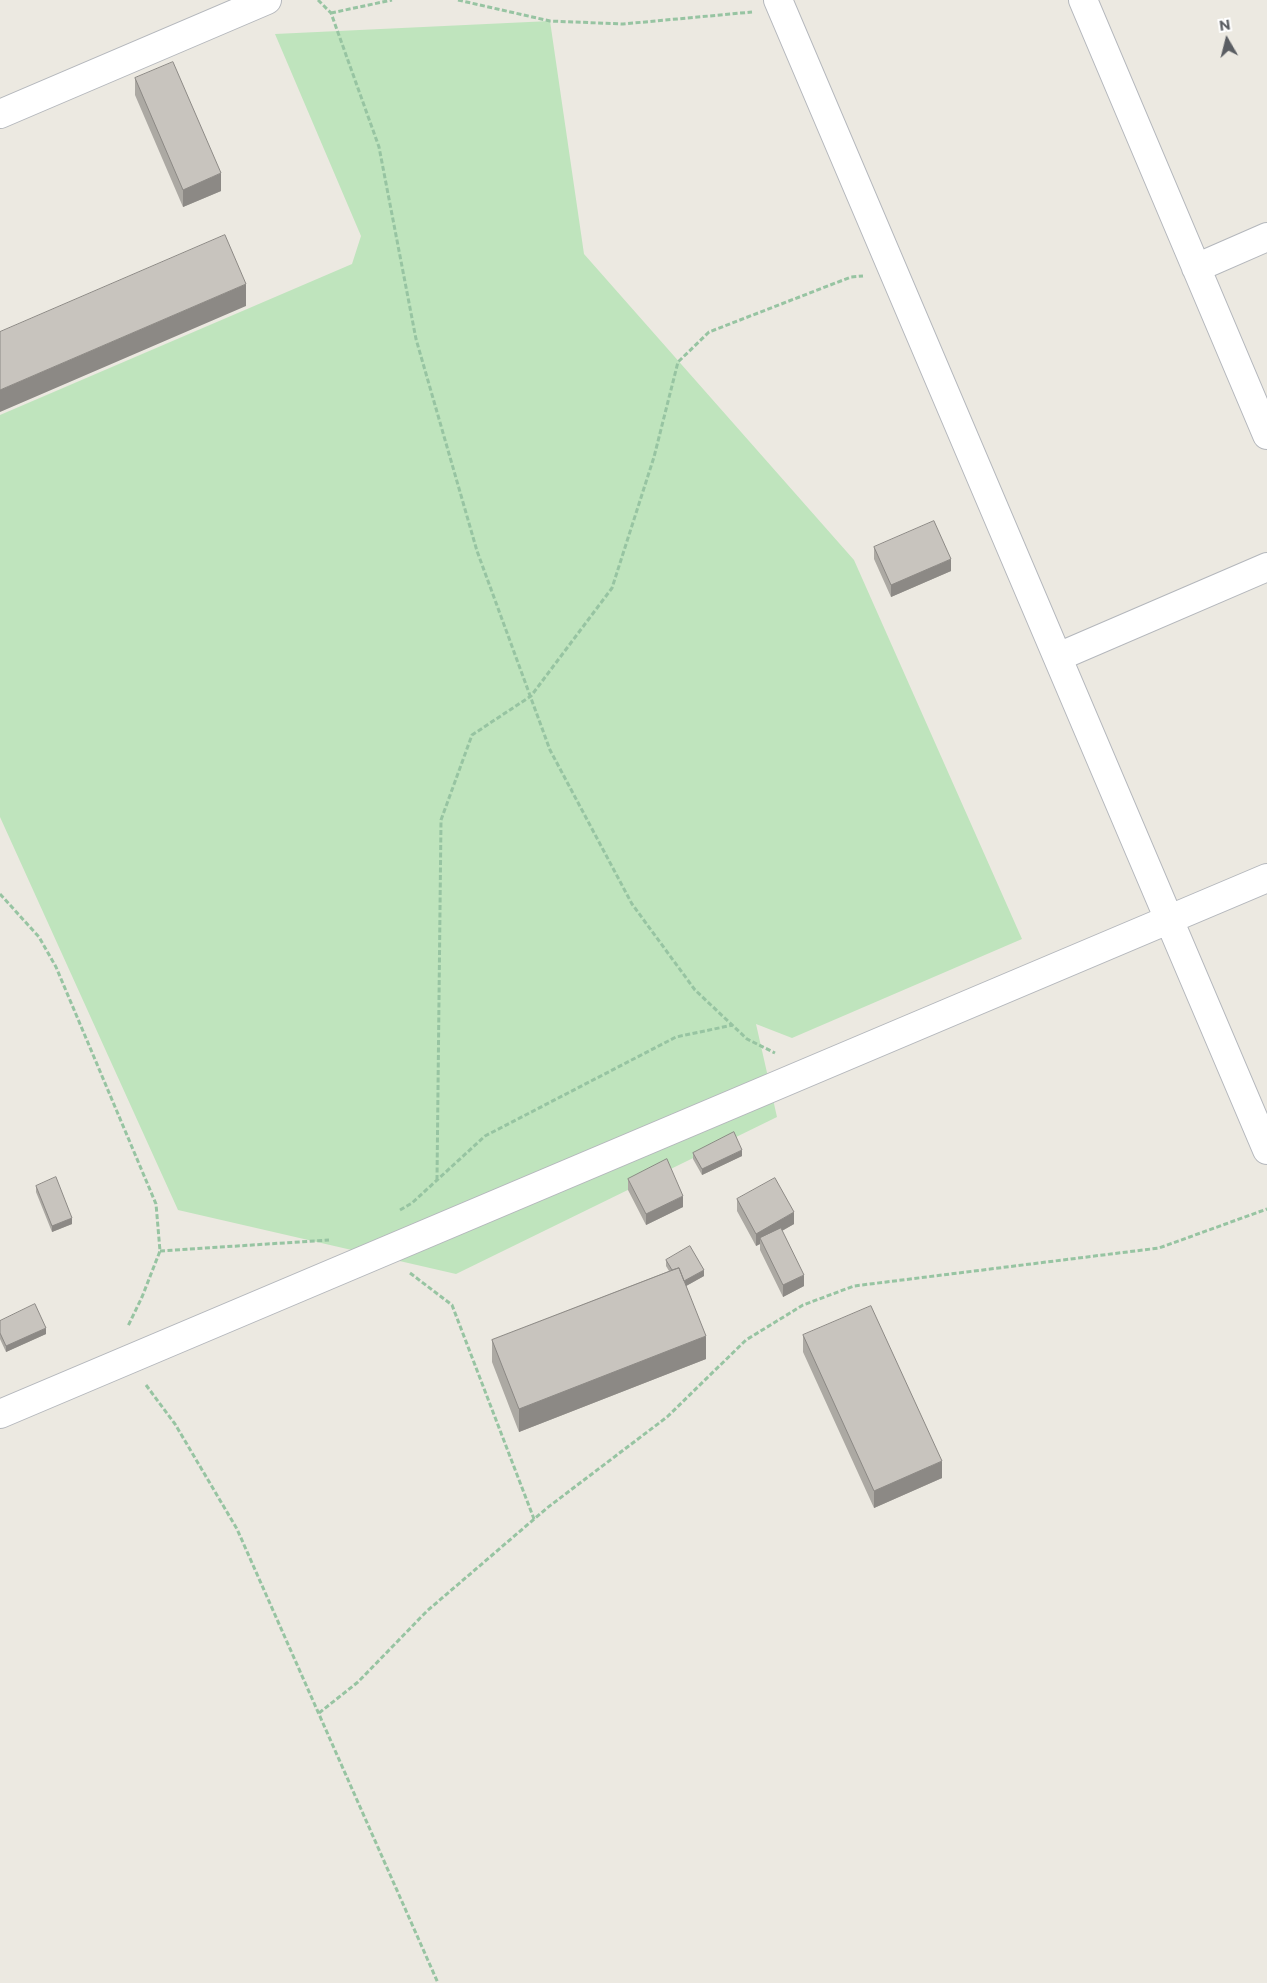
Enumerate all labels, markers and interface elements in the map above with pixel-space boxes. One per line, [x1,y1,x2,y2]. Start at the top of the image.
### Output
north arrow [1202,15,1252,65]
text: N [1218,15,1232,35]

